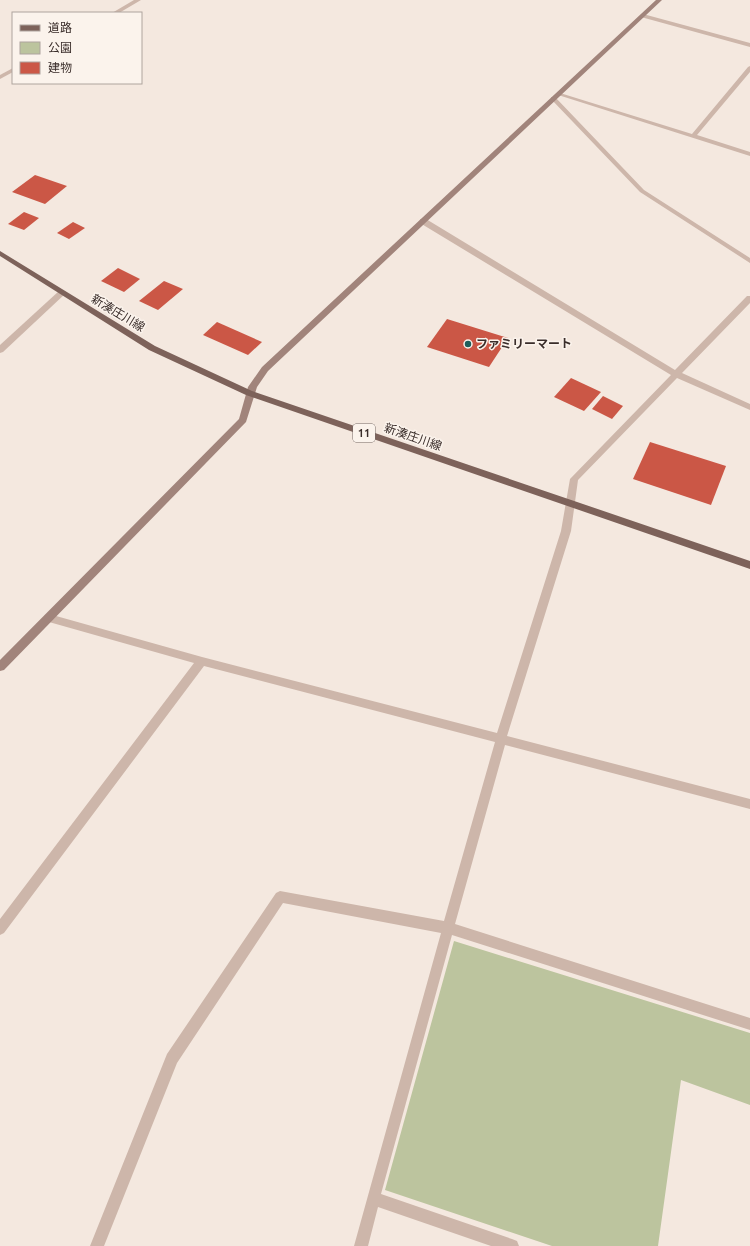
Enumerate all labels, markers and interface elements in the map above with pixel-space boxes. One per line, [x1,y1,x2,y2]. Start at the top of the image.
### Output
legend [12,12,142,84]
text: 道路 [48,21,72,34]
text: 公園 [48,41,72,54]
text: 建物 [48,61,72,74]
street label: 新湊庄川線 [89,292,147,334]
place label: ファミリーマート [476,337,572,350]
marker: ファミリーマート [463,339,473,349]
street label: 新湊庄川線 [383,421,444,452]
road number: 11 [353,424,375,442]

